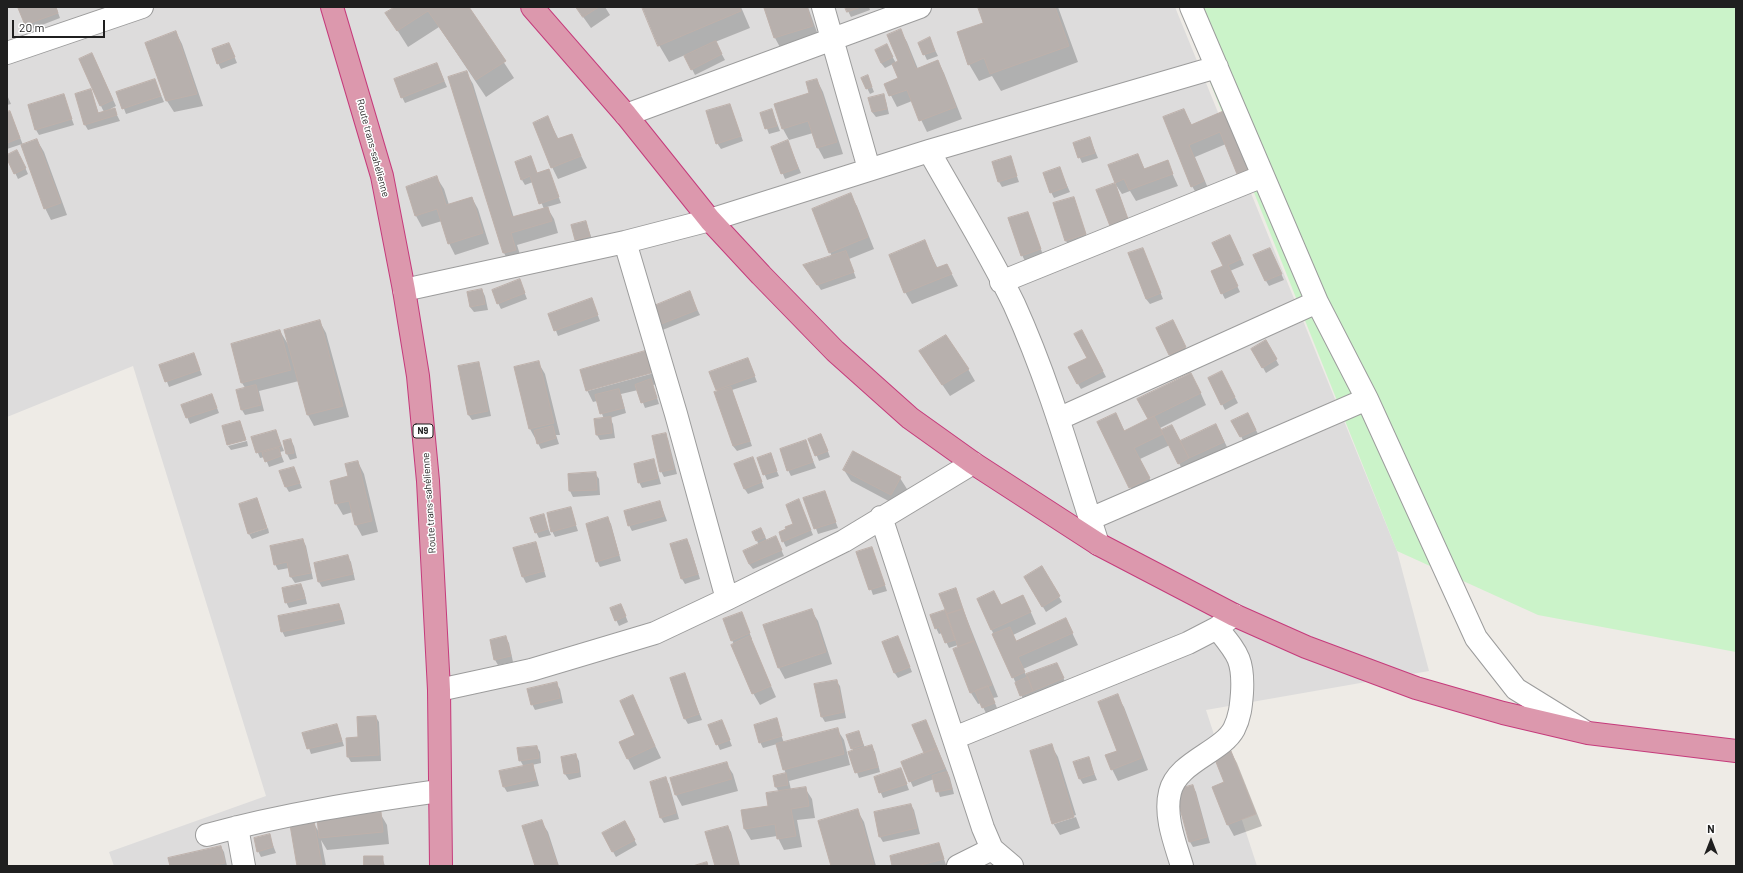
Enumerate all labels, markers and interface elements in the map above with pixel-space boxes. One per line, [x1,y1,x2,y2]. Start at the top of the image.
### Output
scale bar [14,12,107,38]
text: 20 m [19,20,45,34]
street label: Route trans-sahélienne [354,98,392,198]
road number: N9 [413,424,433,438]
street label: Route trans-sahélienne [419,452,439,554]
north arrow [1691,821,1731,861]
text: N [1707,822,1715,835]

